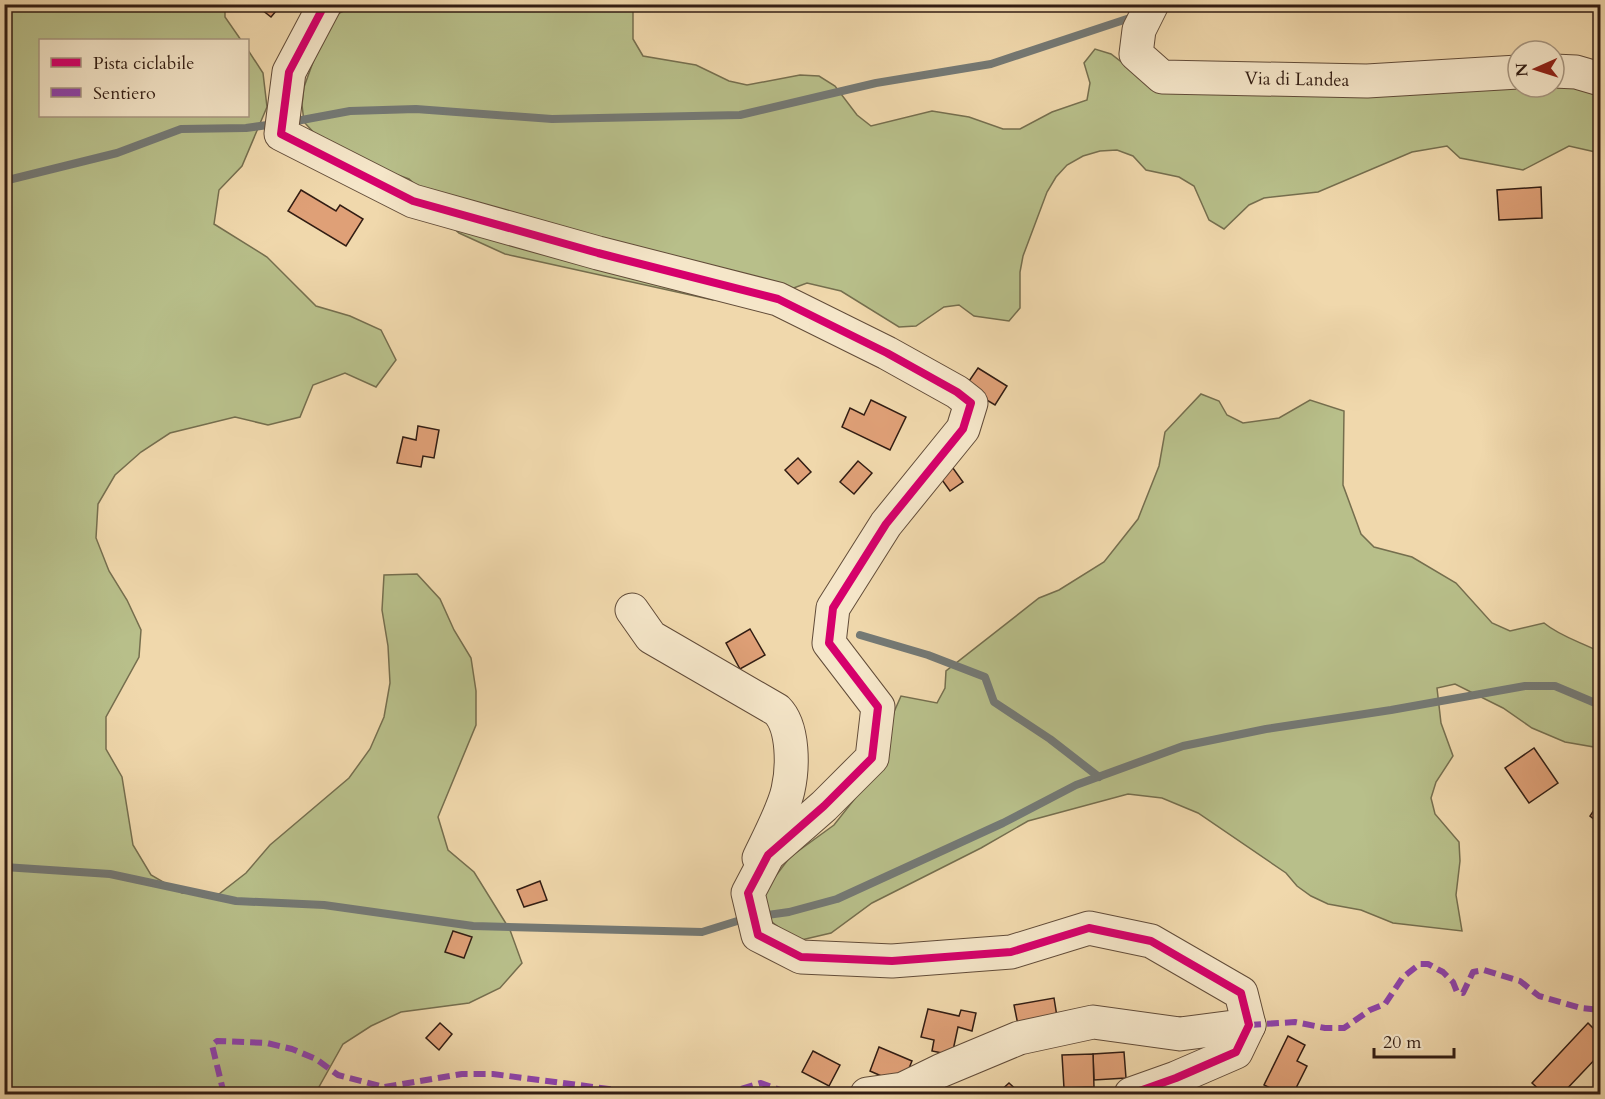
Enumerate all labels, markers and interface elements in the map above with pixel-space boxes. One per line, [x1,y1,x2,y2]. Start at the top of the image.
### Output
legend [39,39,249,117]
north arrow [1506,39,1566,99]
text: Pista ciclabile [93,51,194,76]
text: N [1511,62,1533,77]
street label: Via di Landea [1244,66,1350,93]
text: Sentiero [93,81,156,106]
scale bar [1374,1021,1454,1059]
text: 20 m [1383,1030,1422,1055]

